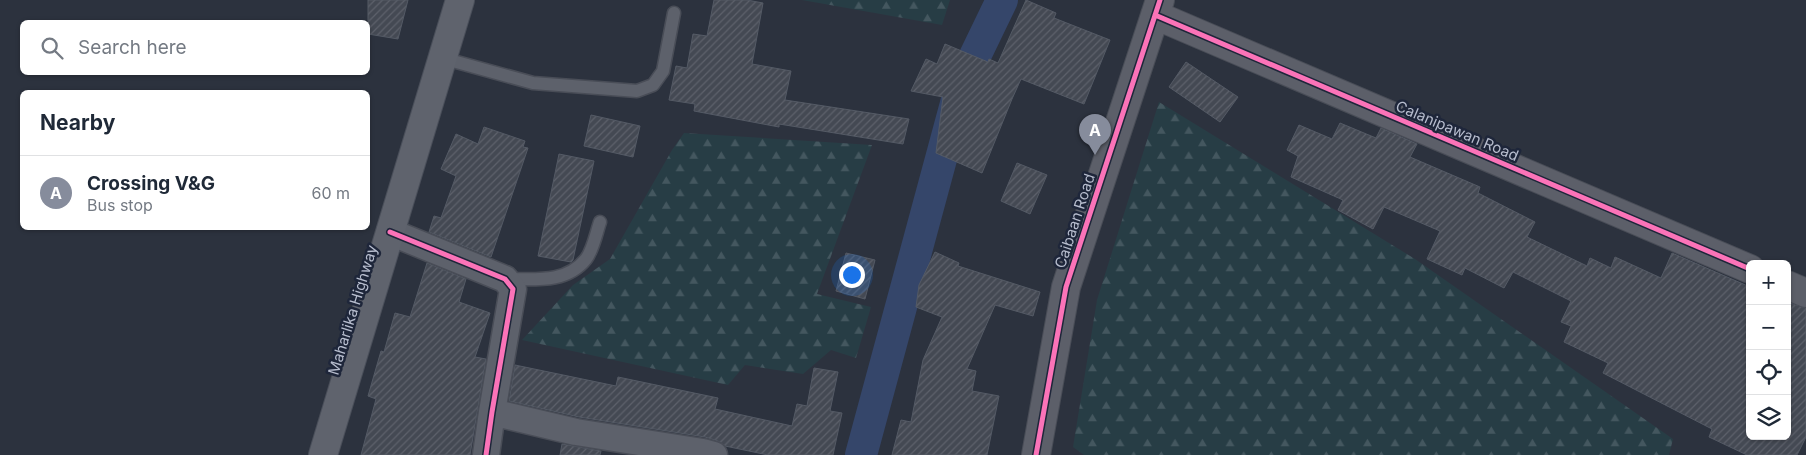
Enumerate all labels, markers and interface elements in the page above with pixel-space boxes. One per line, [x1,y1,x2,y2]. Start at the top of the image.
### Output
search box [20,20,370,75]
icon: search [38,34,66,62]
text: Search here [78,36,187,59]
street label: Calanipawan Road [1393,96,1522,165]
text: Nearby [40,110,115,135]
pin: A [1079,114,1111,155]
street label: Caibaan Road [1050,171,1099,271]
text: Crossing V&G [87,172,215,195]
text: A [50,183,62,203]
text: 60 m [311,183,350,203]
text: Bus stop [87,195,153,215]
street label: Maharlika Highway [324,242,382,377]
map controls [1746,260,1791,440]
button: + [1746,260,1791,305]
your location [839,262,865,288]
button: − [1746,305,1791,350]
button: locate [1746,350,1791,395]
button: layers [1746,395,1791,440]

